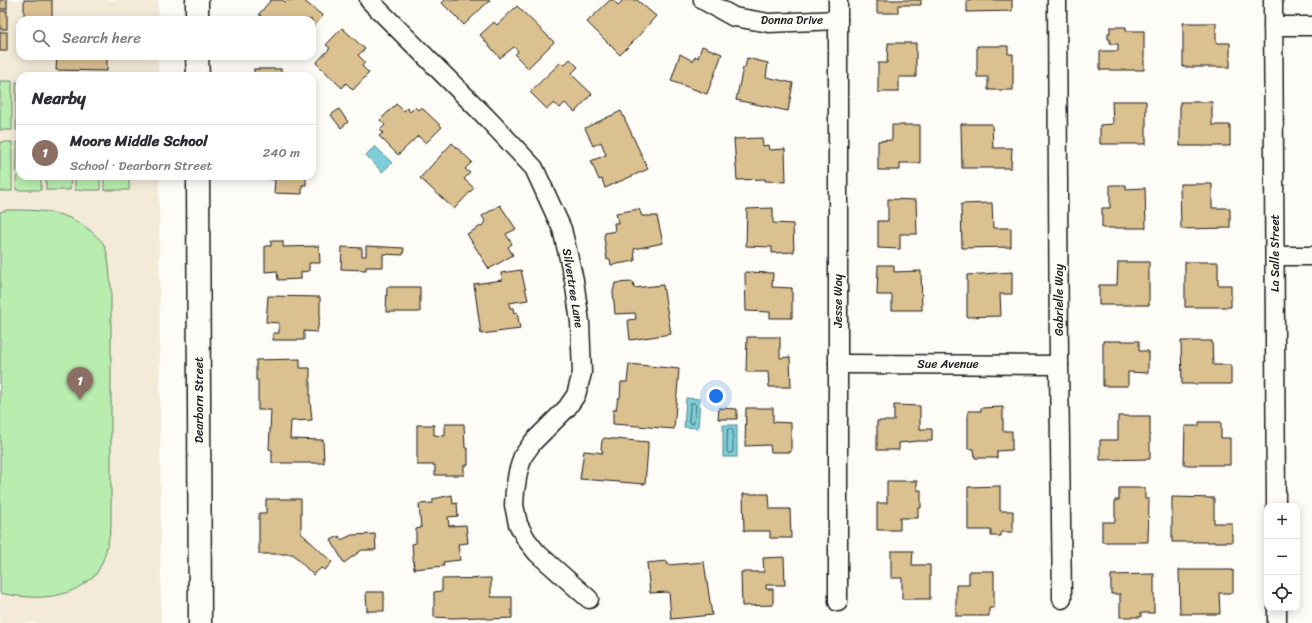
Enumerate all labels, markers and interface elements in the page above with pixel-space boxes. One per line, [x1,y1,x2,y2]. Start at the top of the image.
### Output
street label: Donna Drive [761,9,823,31]
search box [16,16,316,60]
text: Search here [62,25,141,51]
icon: search [30,27,52,49]
text: Nearby [32,83,86,113]
text: Moore Middle School [70,128,208,154]
text: 1 [42,141,48,164]
text: 240 m [263,141,300,164]
text: School · Dearborn Street [70,154,212,177]
street label: La Salle Street [1264,214,1286,292]
street label: Silvertree Lane [556,247,590,329]
street label: Gabrielle Way [1048,263,1070,336]
street label: Jesse Way [827,273,849,329]
street label: Sue Avenue [917,353,979,375]
street label: Dearborn Street [188,357,210,443]
pin: 1 [67,367,93,400]
your location [706,386,726,406]
map controls [1264,503,1300,611]
button: + [1264,503,1300,539]
button: − [1264,539,1300,575]
button: locate [1264,575,1300,611]

